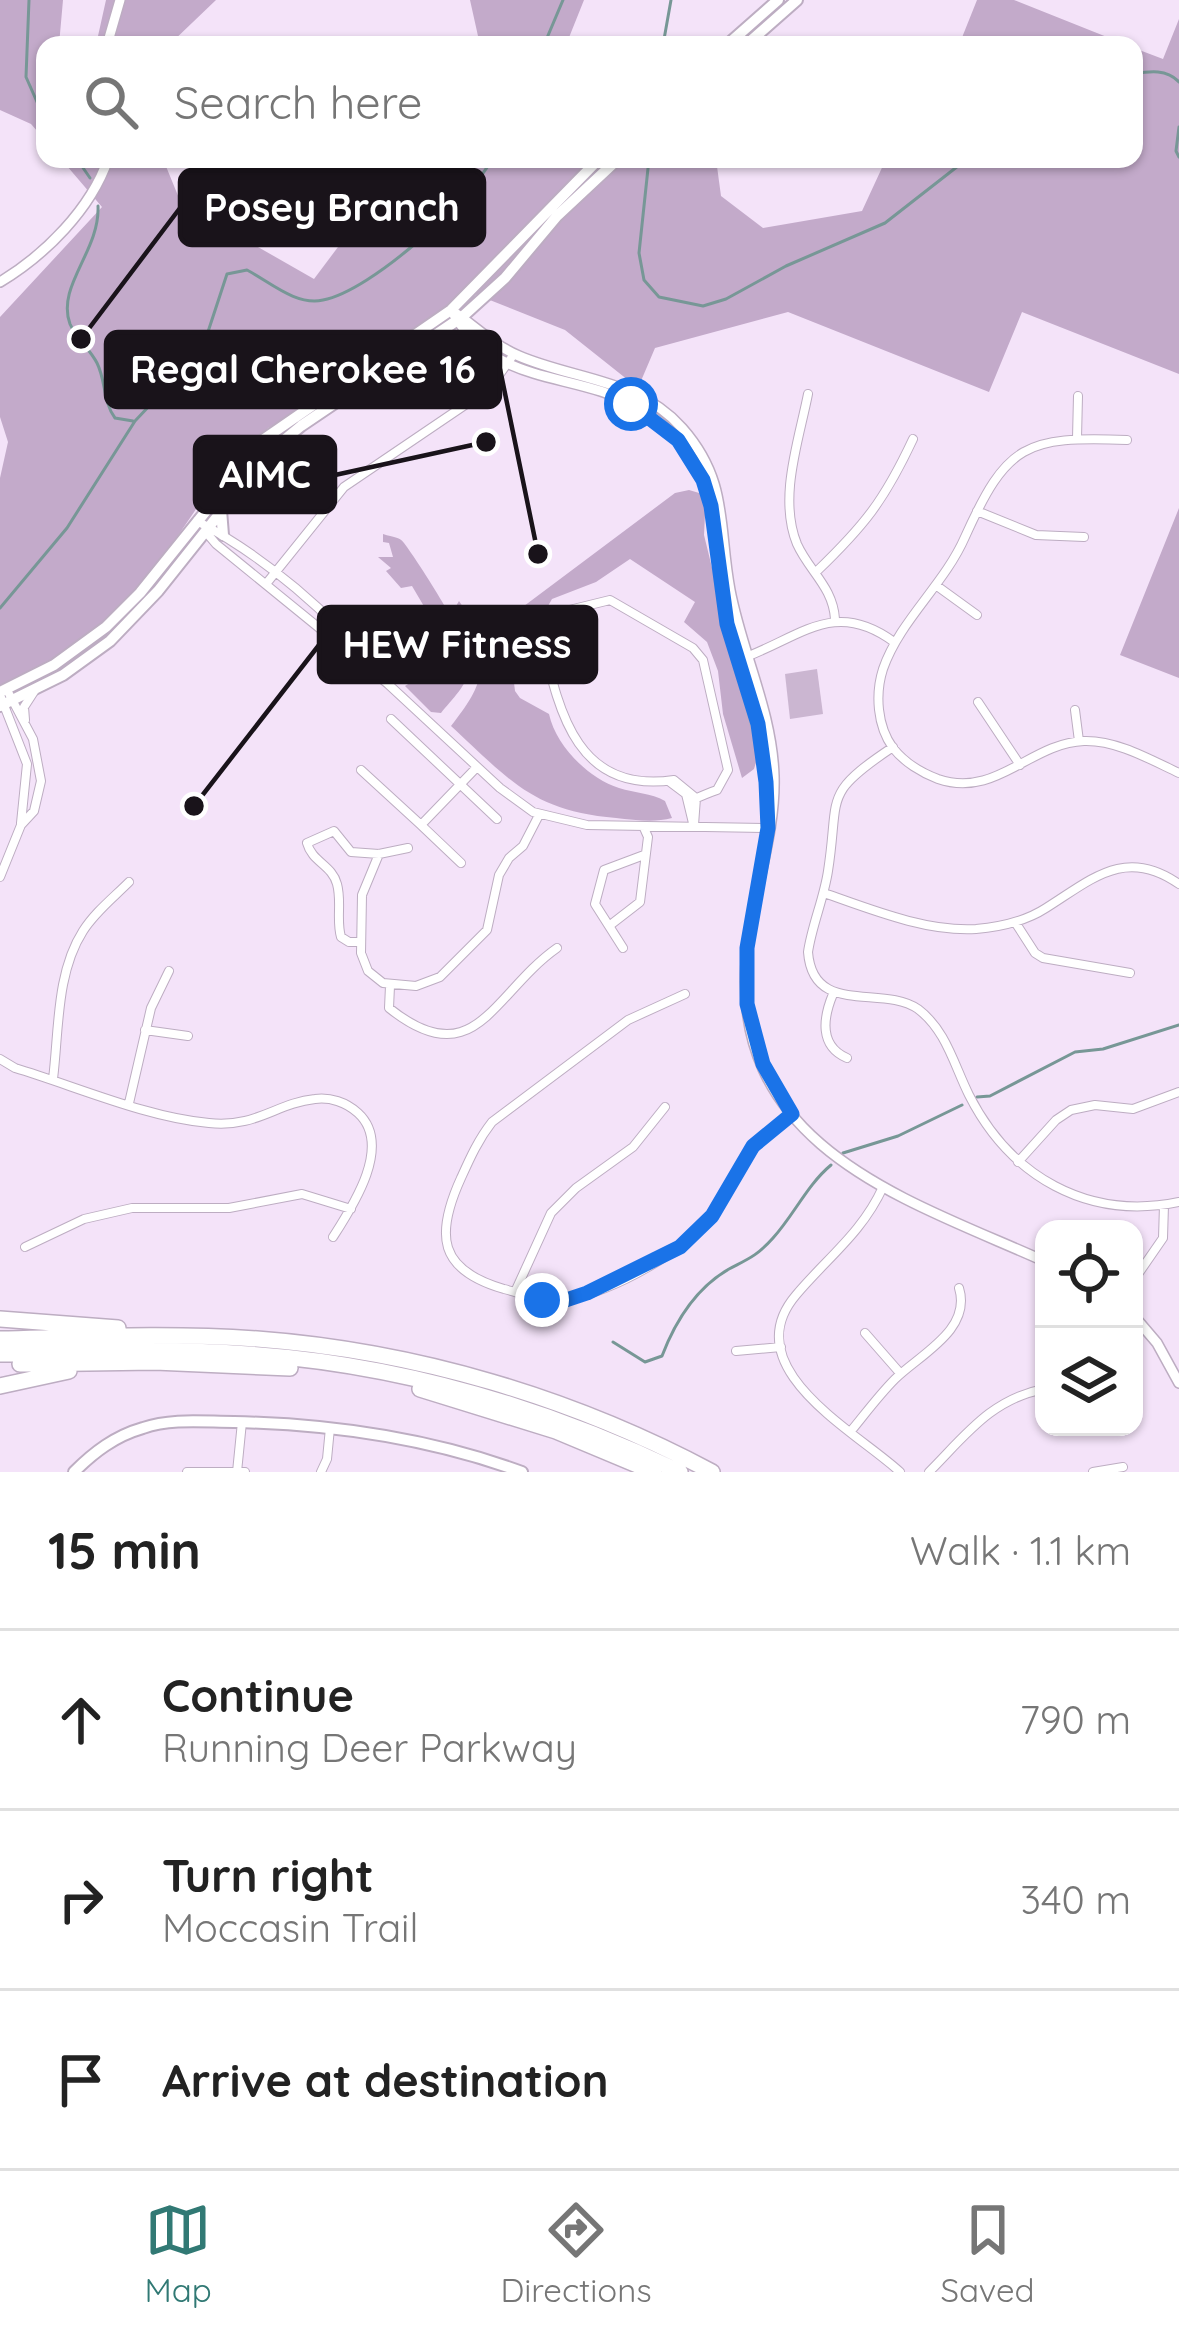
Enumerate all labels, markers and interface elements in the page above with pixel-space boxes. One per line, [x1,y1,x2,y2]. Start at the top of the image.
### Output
search box [36,36,1143,168]
icon: search [78,69,144,135]
text: Search here [174,74,422,130]
callout: Posey Branch [180,170,484,245]
text: Posey Branch [204,182,460,231]
callout: Regal Cherokee 16 [106,332,500,407]
text: Regal Cherokee 16 [130,344,476,393]
route start [604,377,658,431]
callout: AIMC [195,437,335,512]
text: AIMC [219,449,311,498]
callout: HEW Fitness [319,607,596,682]
text: HEW Fitness [343,619,571,668]
map controls [1035,1220,1143,1436]
button: locate [1035,1220,1143,1328]
route end [515,1273,569,1327]
button: layers [1035,1328,1143,1436]
text: 15 min [48,1518,201,1582]
text: Walk · 1.1 km [910,1526,1131,1575]
text: Continue [162,1667,354,1723]
icon: ahead [48,1687,114,1753]
text: 790 m [1020,1695,1131,1744]
text: Running Deer Parkway [162,1723,577,1772]
text: Turn right [162,1847,374,1903]
icon: right [48,1867,114,1933]
text: 340 m [1021,1875,1131,1924]
text: Moccasin Trail [162,1903,418,1952]
icon: arrive [48,2047,114,2113]
text: Arrive at destination [162,2052,608,2108]
tab: Map [144,2197,212,2310]
tab: Directions [500,2197,652,2310]
tab: Saved [941,2197,1035,2310]

